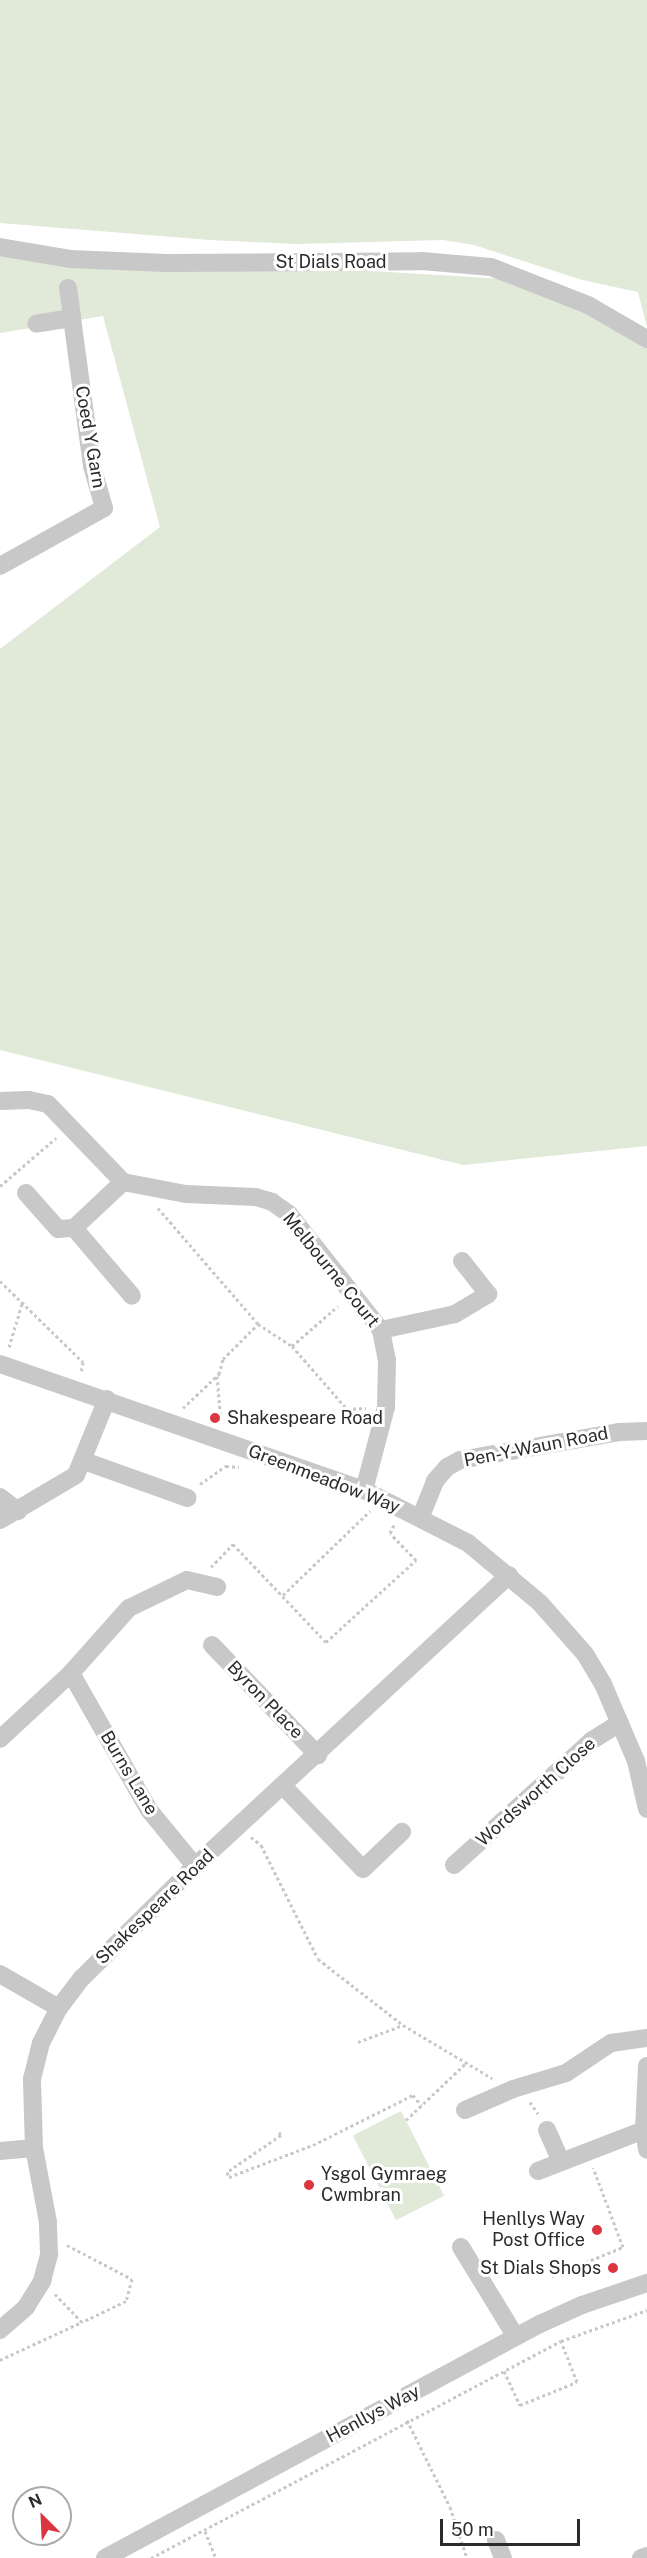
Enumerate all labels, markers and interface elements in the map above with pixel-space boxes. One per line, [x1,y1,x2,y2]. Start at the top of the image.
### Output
street label: St Dials Road [275,251,387,273]
street label: Coed Y Garn [70,384,110,490]
street label: Melbourne Court [278,1208,384,1332]
place label: Shakespeare Road [227,1407,383,1429]
marker: Shakespeare Road [208,1411,222,1425]
street label: Pen-Y-Waun Road [462,1422,610,1472]
street label: Greenmeadow Way [245,1440,403,1518]
street label: Byron Place [222,1656,308,1744]
street label: Burns Lane [96,1727,162,1819]
street label: Wordsworth Close [472,1733,600,1851]
street label: Shakespeare Road [91,1845,219,1969]
place label: Ysgol Gymraeg Cwmbran [321,2164,447,2206]
marker: Ysgol Gymraeg Cwmbran [302,2178,316,2192]
place label: Henllys Way Post Office [482,2209,585,2252]
marker: Henllys Way Post Office [590,2223,604,2237]
place label: St Dials Shops [480,2257,601,2279]
marker: St Dials Shops [606,2261,620,2275]
street label: Henllys Way [322,2380,424,2448]
north arrow [12,2486,72,2546]
text: N [26,2490,45,2512]
scale bar [443,2507,582,2545]
text: 50 m [451,2519,494,2540]

